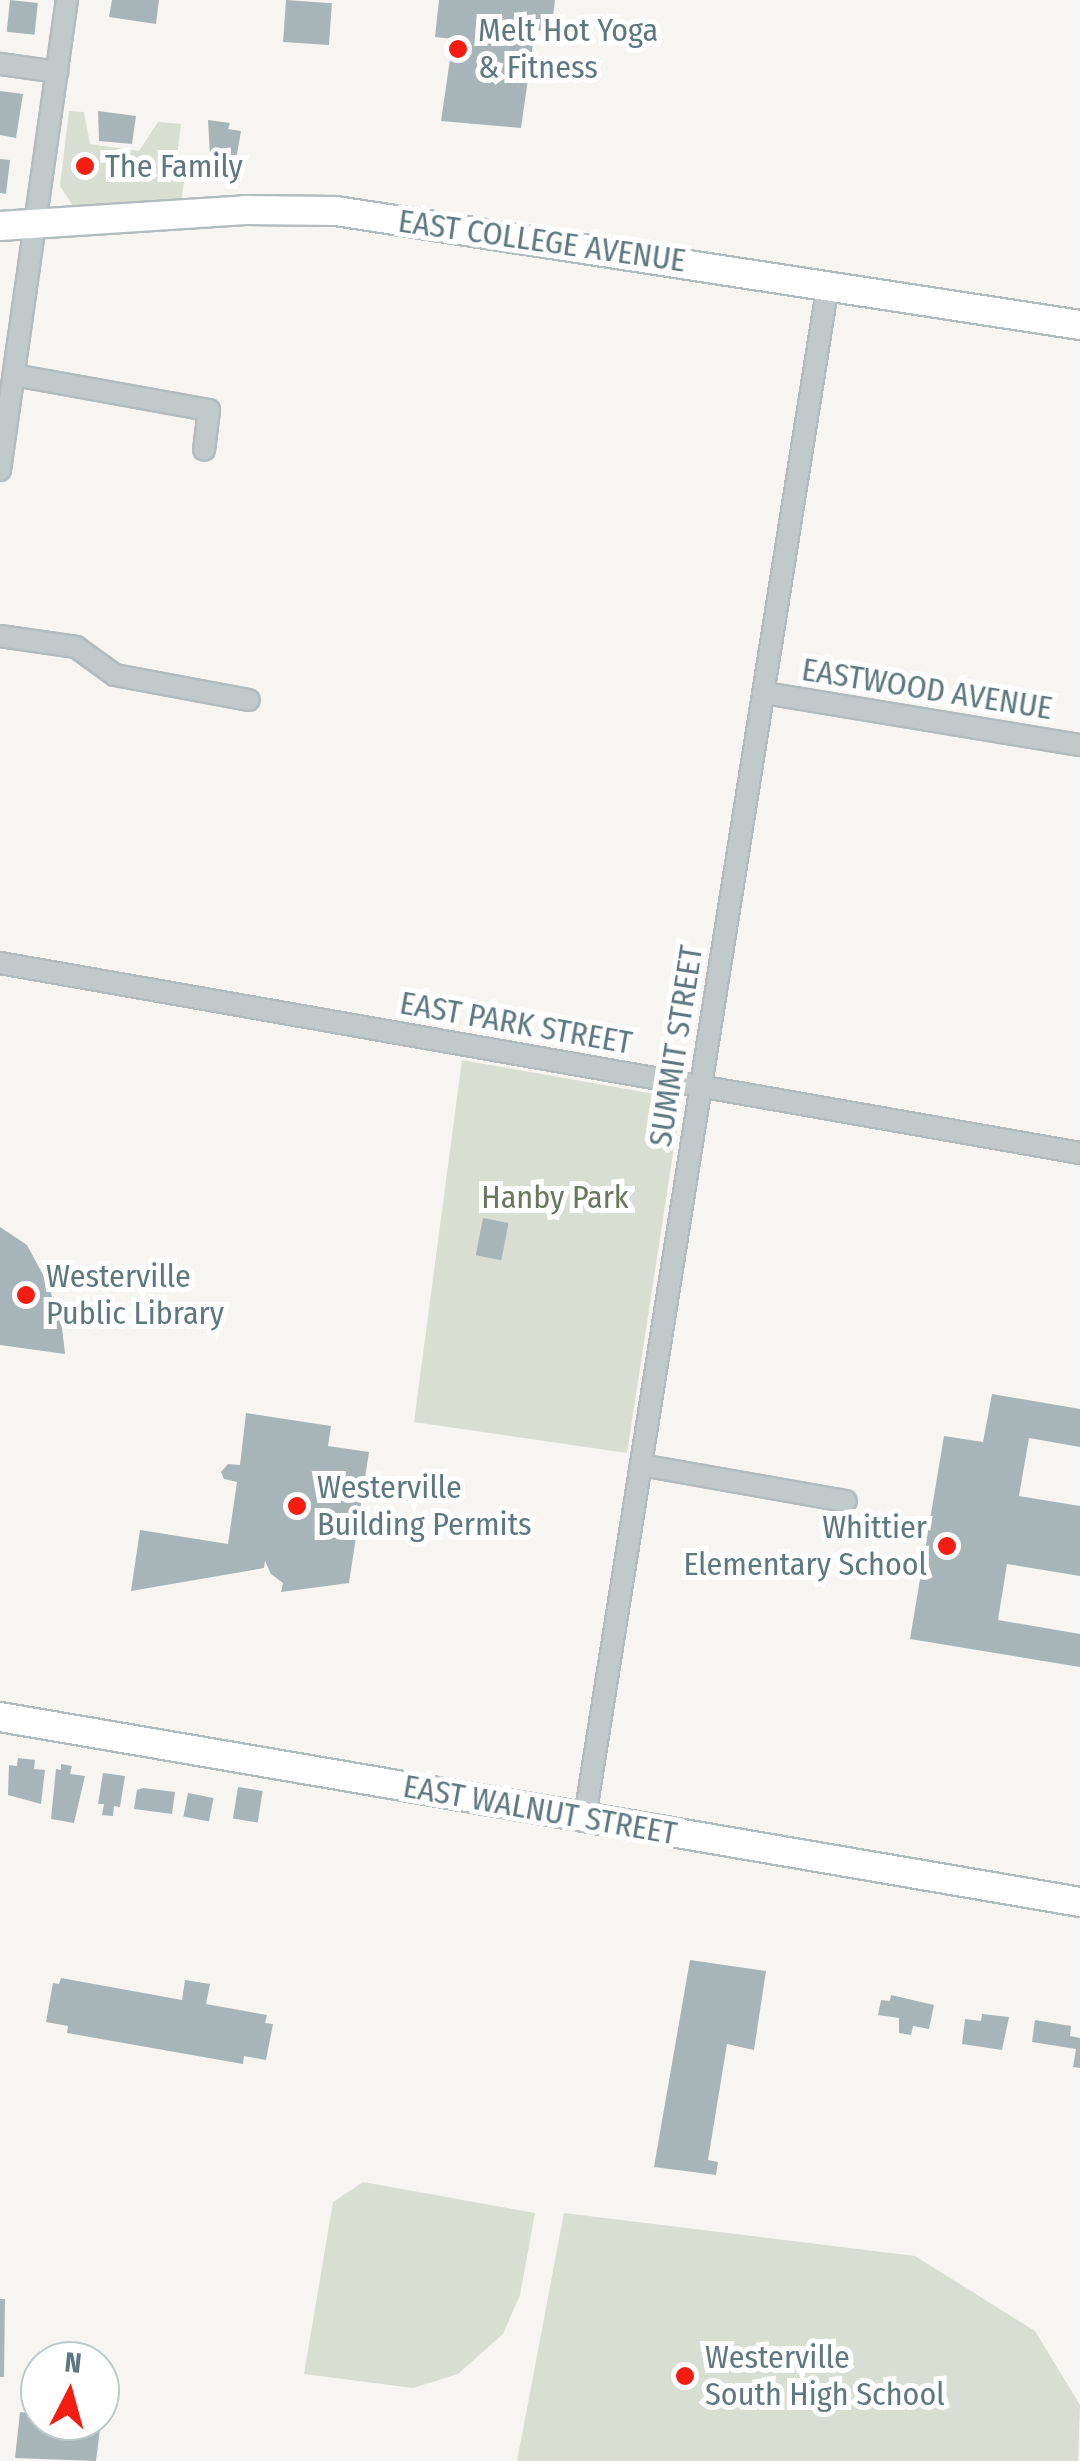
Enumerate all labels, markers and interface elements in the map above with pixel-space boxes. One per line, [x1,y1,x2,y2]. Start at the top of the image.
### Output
place label: Melt Hot Yoga & Fitness [478,12,658,87]
marker: Melt Hot Yoga & Fitness [447,38,469,60]
place label: The Family [105,147,243,185]
marker: The Family [74,155,96,177]
street label: EAST COLLEGE AVENUE [396,202,688,280]
street label: EASTWOOD AVENUE [799,650,1055,728]
street label: SUMMIT STREET [641,943,711,1149]
street label: EAST PARK STREET [397,984,635,1062]
park label: Hanby Park [481,1178,629,1216]
place label: Westerville Public Library [46,1258,224,1333]
marker: Westerville Public Library [15,1284,37,1306]
place label: Westerville Building Permits [317,1469,532,1544]
marker: Westerville Building Permits [286,1495,308,1517]
place label: Whittier Elementary School [683,1509,927,1584]
marker: Whittier Elementary School [936,1535,958,1557]
street label: EAST WALNUT STREET [400,1767,680,1853]
place label: Westerville South High School [705,2339,945,2414]
north arrow [20,2341,120,2441]
text: N [63,2345,83,2380]
marker: Westerville South High School [674,2365,696,2387]

